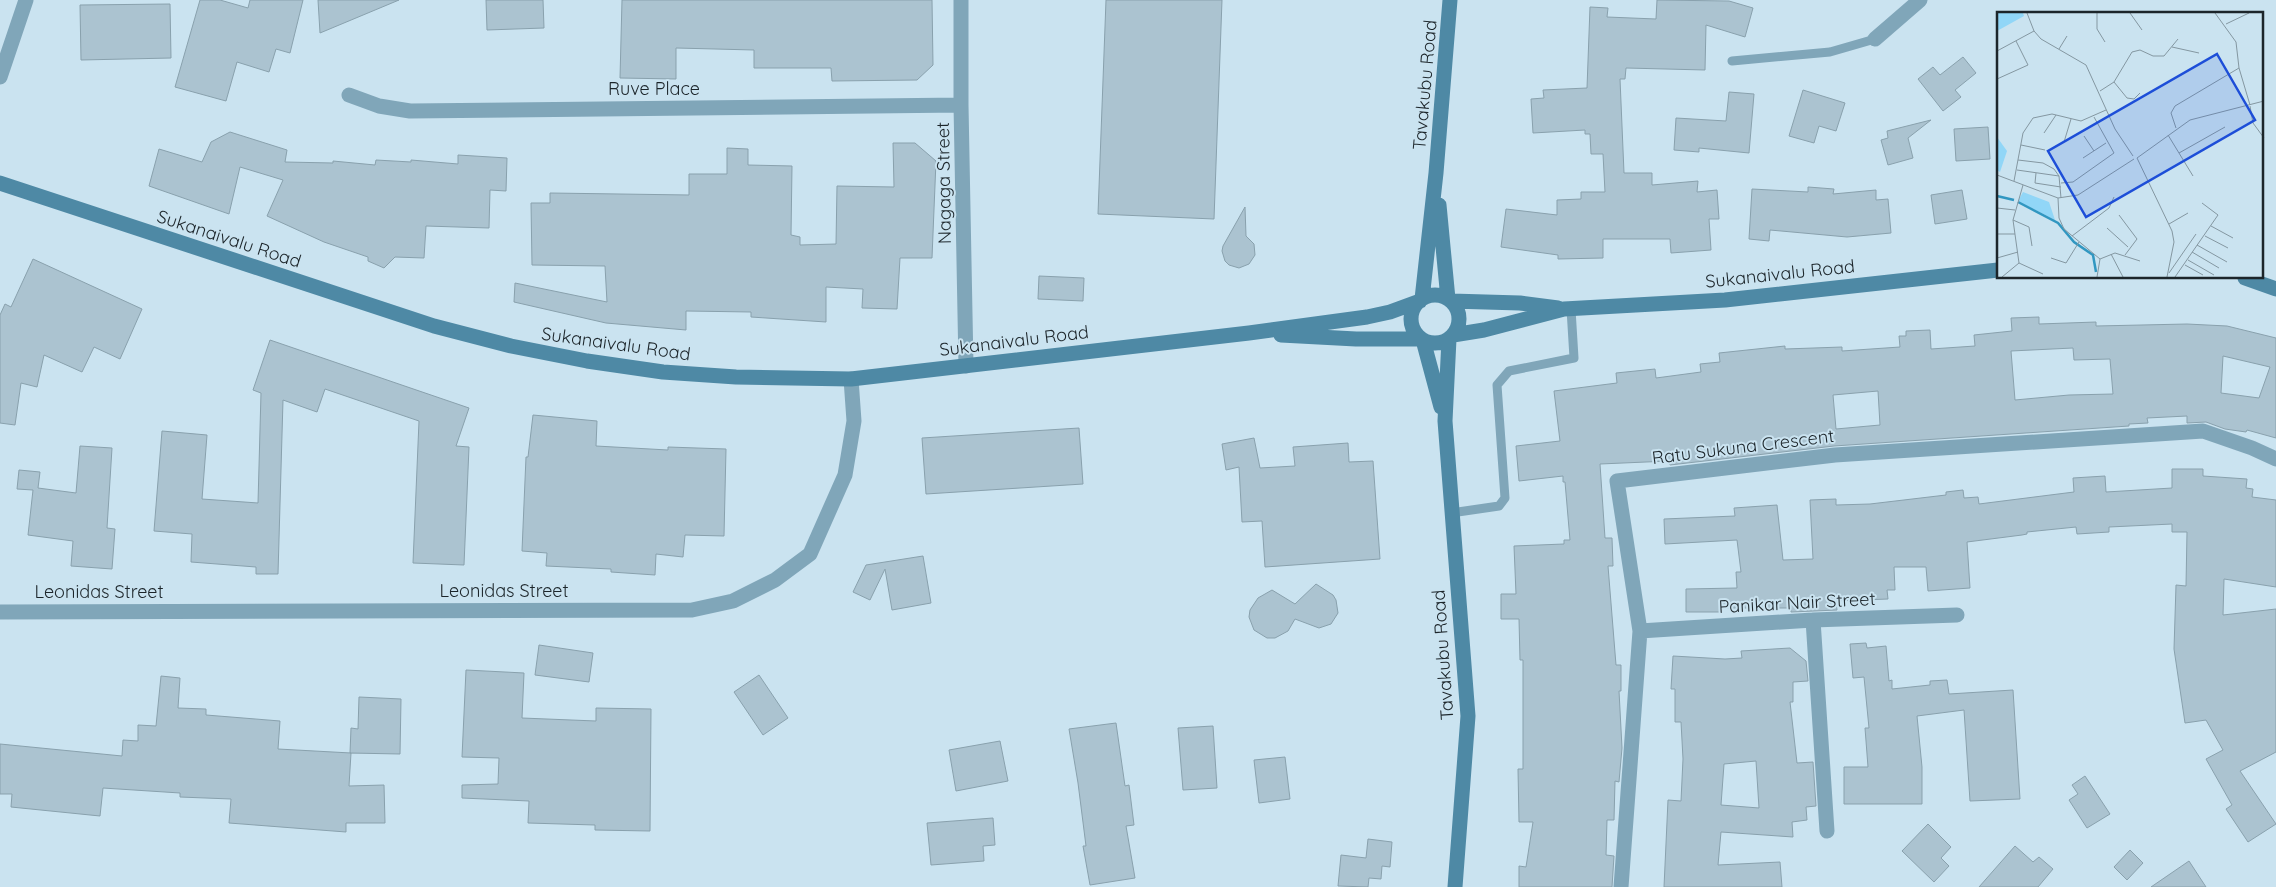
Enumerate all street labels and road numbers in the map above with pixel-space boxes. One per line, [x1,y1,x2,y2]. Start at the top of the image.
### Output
street label: Tavakubu Road [1407,19,1442,151]
street label: Ruve Place [608,77,700,100]
street label: Nagaga Street [931,122,956,244]
street label: Sukanaivalu Road [154,204,304,273]
street label: Sukanaivalu Road [1704,254,1856,293]
street label: Sukanaivalu Road [938,320,1090,361]
street label: Sukanaivalu Road [540,322,692,365]
street label: Ratu Sukuna Crescent [1650,424,1835,469]
street label: Leonidas Street [439,579,569,602]
street label: Leonidas Street [34,580,164,603]
street label: Panikar Nair Street [1718,587,1876,618]
street label: Tavakubu Road [1426,589,1459,721]

